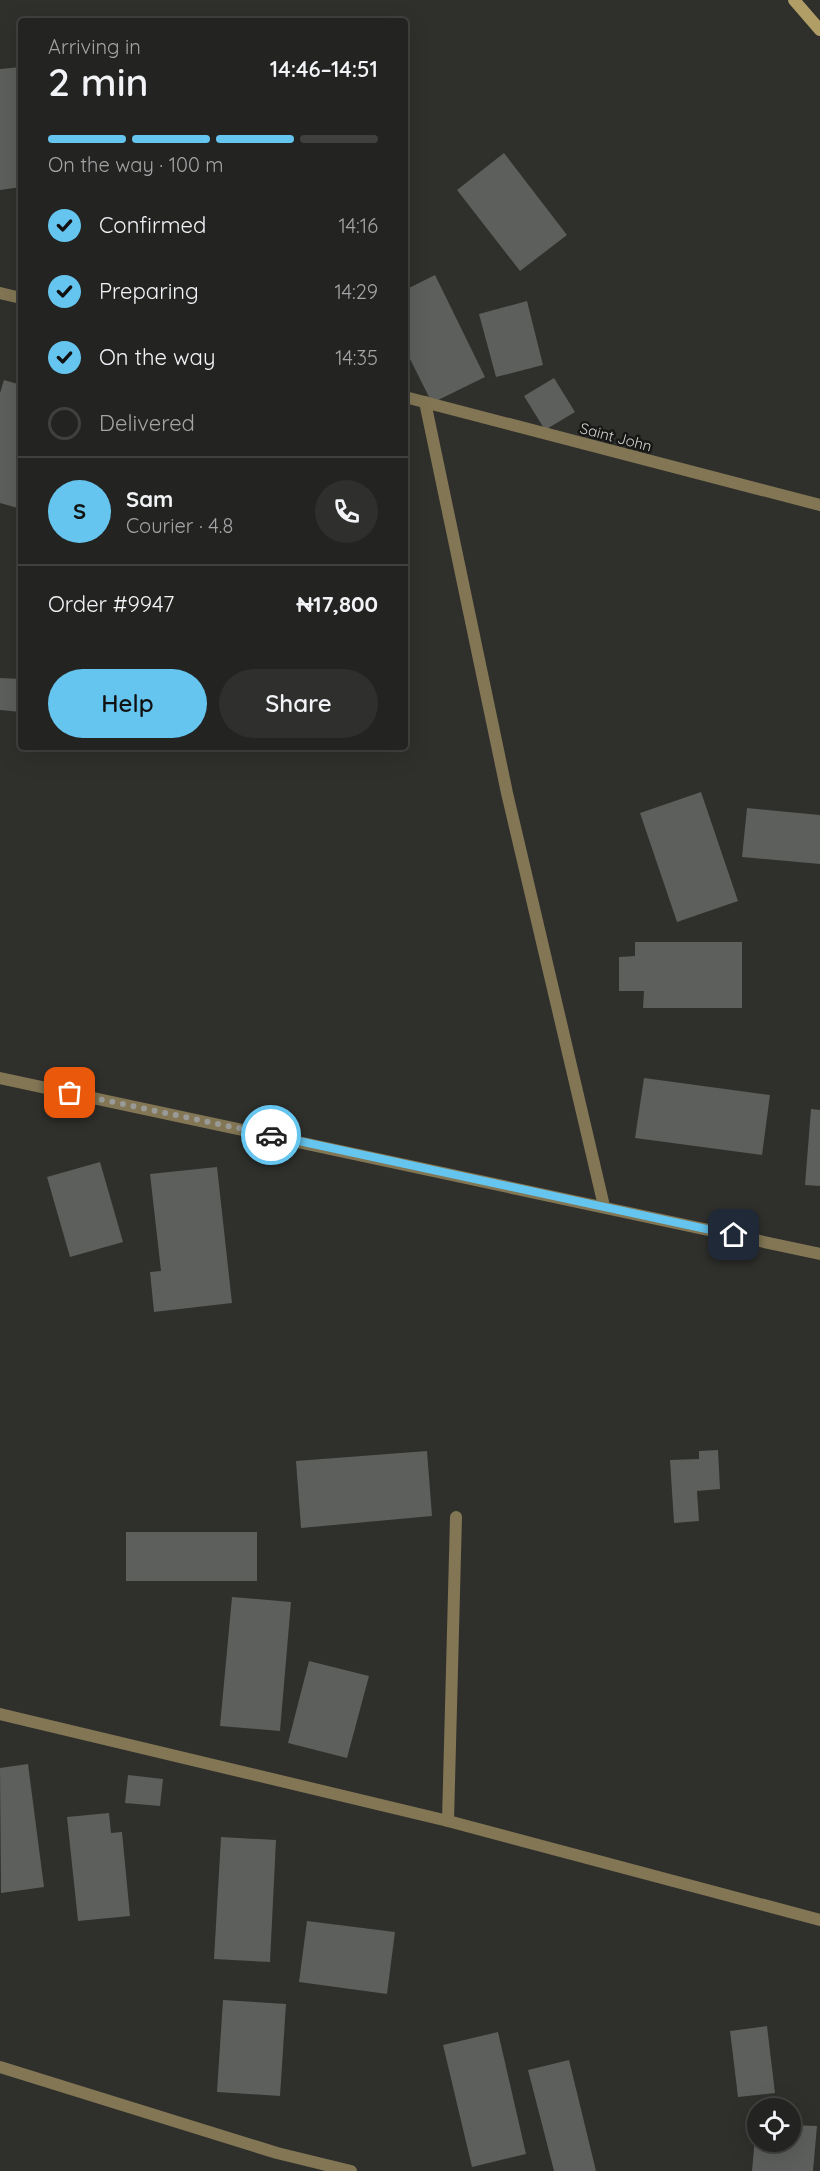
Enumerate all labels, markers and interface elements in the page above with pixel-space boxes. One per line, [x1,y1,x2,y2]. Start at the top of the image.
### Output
text: Arriving in [48,34,141,59]
text: 14:46–14:51 [270,55,378,83]
text: 2 min [48,57,149,106]
text: On the way · 100 m [48,152,224,177]
icon: check [48,209,81,242]
text: Confirmed [99,211,206,239]
text: 14:16 [338,213,378,238]
icon: check [48,275,81,308]
text: Preparing [99,277,199,305]
text: 14:29 [334,279,378,304]
icon: check [48,341,81,374]
text: On the way [99,343,215,371]
text: 14:35 [335,345,378,370]
text: Delivered [99,409,195,437]
street label: Saint John [578,418,654,456]
button: phone [315,480,378,543]
text: Sam [126,485,173,513]
text: S [73,497,86,525]
text: Courier · 4.8 [126,513,233,538]
text: Order #9947 [48,590,174,618]
text: ₦17,800 [297,590,378,618]
button: Help [48,669,207,738]
button: Share [219,669,378,738]
pin [44,1067,95,1118]
icon: bag [53,1076,86,1109]
courier [241,1105,301,1165]
icon: car [255,1119,288,1152]
pin [708,1209,759,1260]
icon: home [717,1218,750,1251]
map controls [747,2098,801,2152]
button: locate [747,2098,801,2152]

